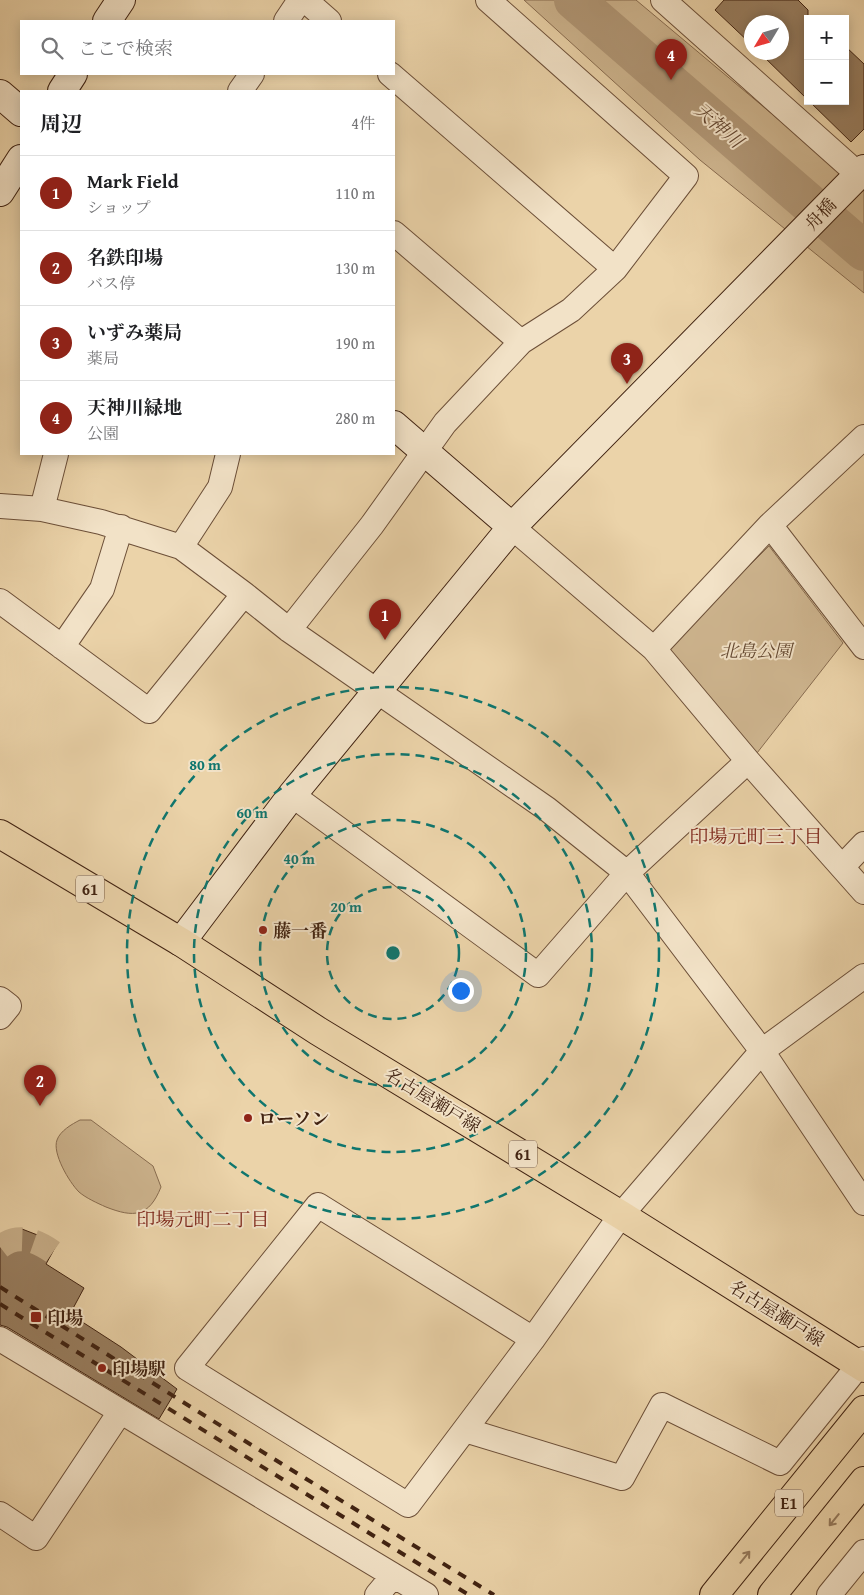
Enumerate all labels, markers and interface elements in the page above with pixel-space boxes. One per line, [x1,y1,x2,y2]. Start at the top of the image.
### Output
north arrow [744,15,789,60]
map controls [804,15,849,105]
button: + [804,15,849,60]
search box [20,20,395,75]
icon: search [38,34,66,62]
text: ここで検索 [78,34,173,62]
pin: 4 [655,39,687,80]
button: − [804,60,849,105]
water label: 天神川 [688,96,751,156]
text: 周辺 [40,108,82,139]
text: 4件 [351,111,375,135]
text: Mark Field [87,167,179,195]
text: 1 [52,181,60,205]
text: 110 m [335,181,375,205]
street label: 舟橋 [798,192,842,236]
text: ショップ [87,195,151,219]
text: 名鉄印場 [87,243,163,271]
text: 2 [52,256,60,280]
text: 130 m [335,256,375,280]
text: バス停 [87,271,135,295]
text: いずみ薬局 [87,318,182,346]
text: 3 [52,331,60,355]
text: 190 m [335,331,375,355]
pin: 3 [611,343,643,384]
text: 薬局 [87,346,119,370]
text: 天神川緑地 [87,393,182,421]
text: 4 [52,406,60,430]
text: 280 m [335,406,375,430]
text: 公園 [87,421,119,445]
pin: 1 [369,599,401,640]
park label: 北島公園 [720,637,795,664]
text: 80 m [189,754,221,775]
text: 60 m [236,802,268,823]
district label: 印場元町三丁目 [689,822,823,850]
text: 40 m [283,848,315,869]
road number: 61 [76,876,104,902]
text: 20 m [330,896,362,917]
place label: 藤一番 [273,917,327,944]
marker: 藤一番 [257,924,269,936]
centre of rings [384,944,402,962]
your location [448,978,474,1004]
street label: 名古屋瀬戸線 [380,1061,486,1139]
pin: 2 [24,1065,56,1106]
place label: ローソン [258,1105,329,1132]
marker: ローソン [242,1112,254,1124]
road number: 61 [509,1140,537,1168]
district label: 印場元町二丁目 [136,1205,270,1233]
street label: 名古屋瀬戸線 [724,1273,830,1353]
place label: 印場 [47,1304,83,1331]
marker: 印場 [29,1310,43,1324]
place label: 印場駅 [112,1355,166,1382]
marker: 印場駅 [96,1362,108,1374]
road number: E1 [775,1490,803,1516]
one-way arrow [828,1513,839,1526]
one-way arrow [740,1551,751,1564]

